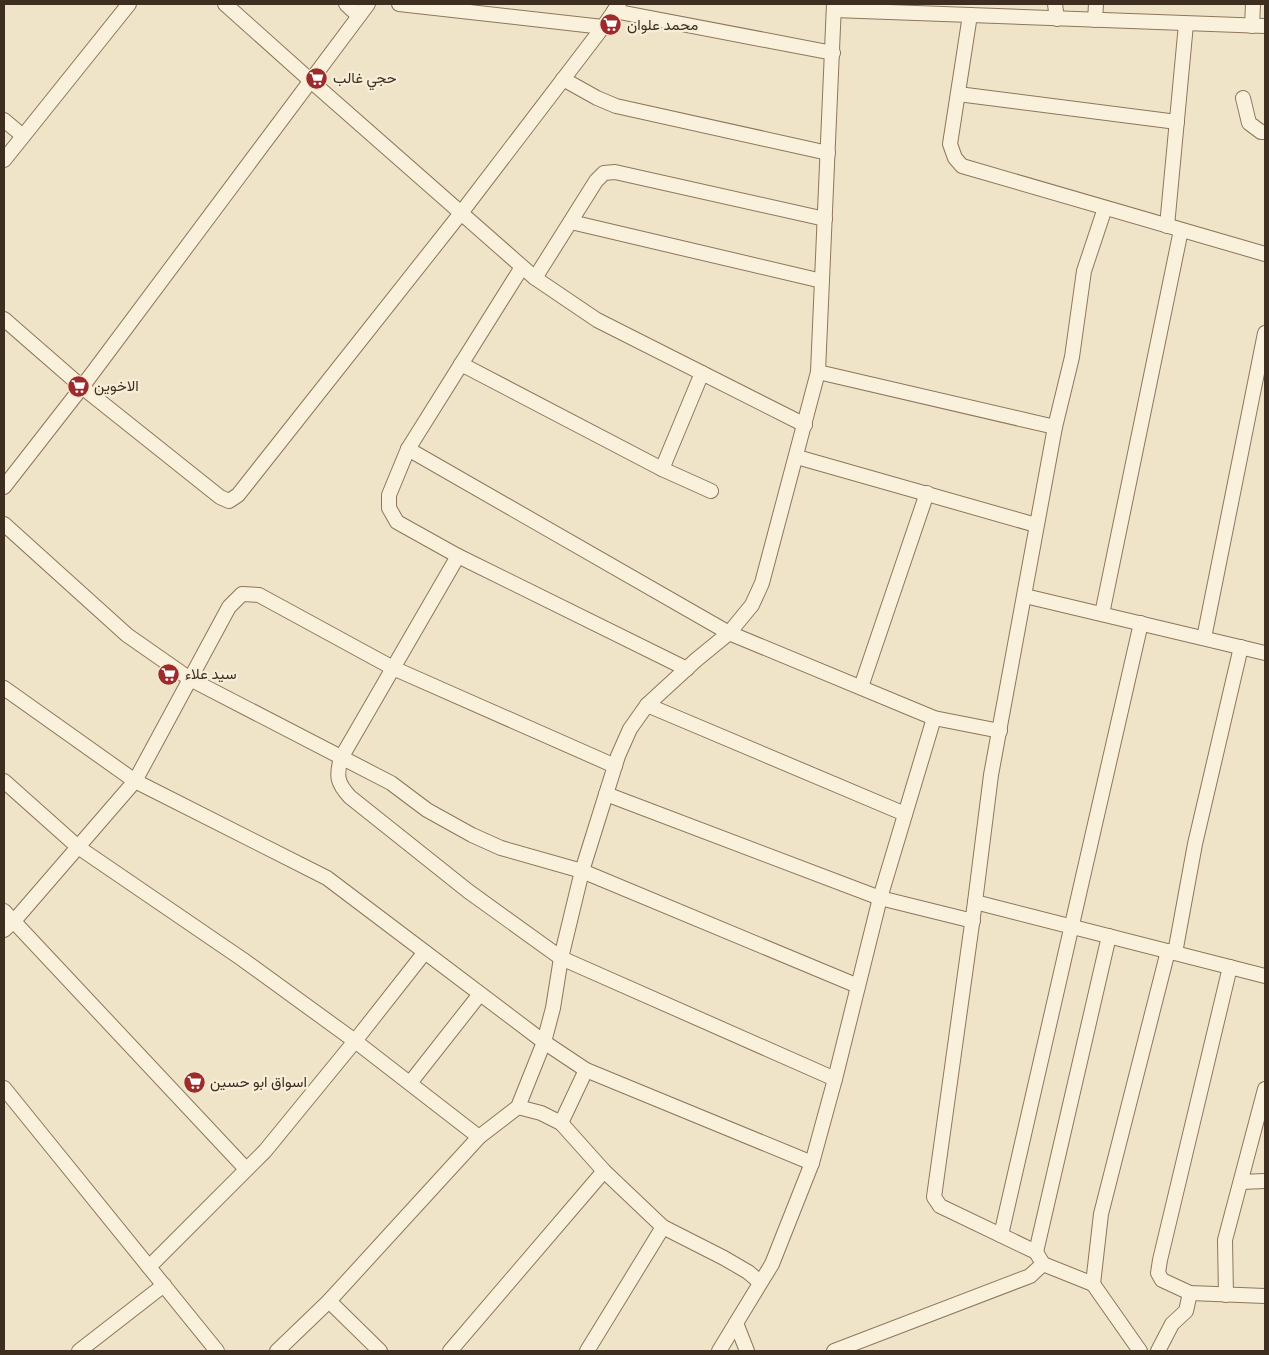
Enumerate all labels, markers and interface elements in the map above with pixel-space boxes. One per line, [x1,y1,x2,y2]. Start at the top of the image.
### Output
supermarket icon: محمد علوان [599,13,623,37]
place label: محمد علوان [627,14,698,35]
supermarket icon: حجي غالب [305,66,329,90]
place label: حجي غالب [333,67,397,91]
supermarket icon: الاخوين [66,374,90,398]
place label: الاخوين [94,375,139,396]
supermarket icon: سيد علاء [157,662,181,686]
place label: سيد علاء [185,663,237,684]
supermarket icon: اسواق ابو حسين [182,1070,206,1094]
place label: اسواق ابو حسين [210,1071,307,1092]

